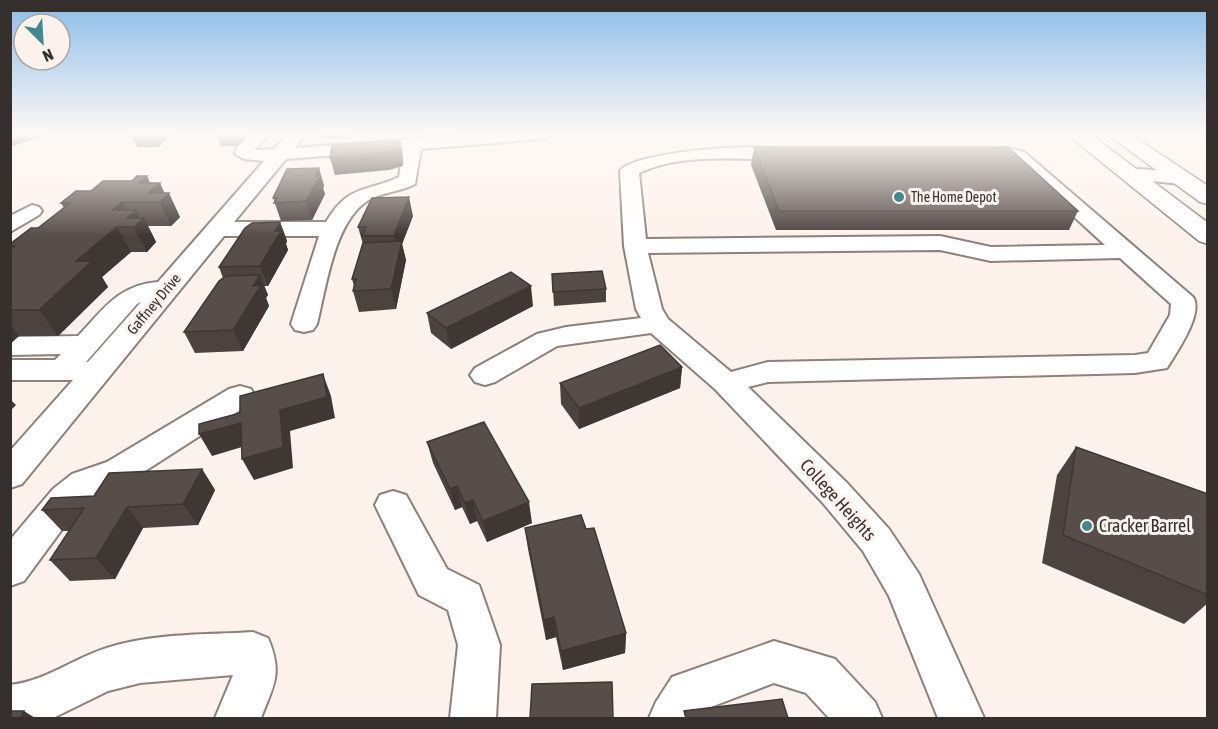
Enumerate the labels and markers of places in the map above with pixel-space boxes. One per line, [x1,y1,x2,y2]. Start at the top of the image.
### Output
place label: The Home Depot [911,189,996,205]
marker: The Home Depot [892,190,906,204]
place label: Cracker Barrel [1099,515,1191,536]
marker: Cracker Barrel [1080,519,1094,533]

